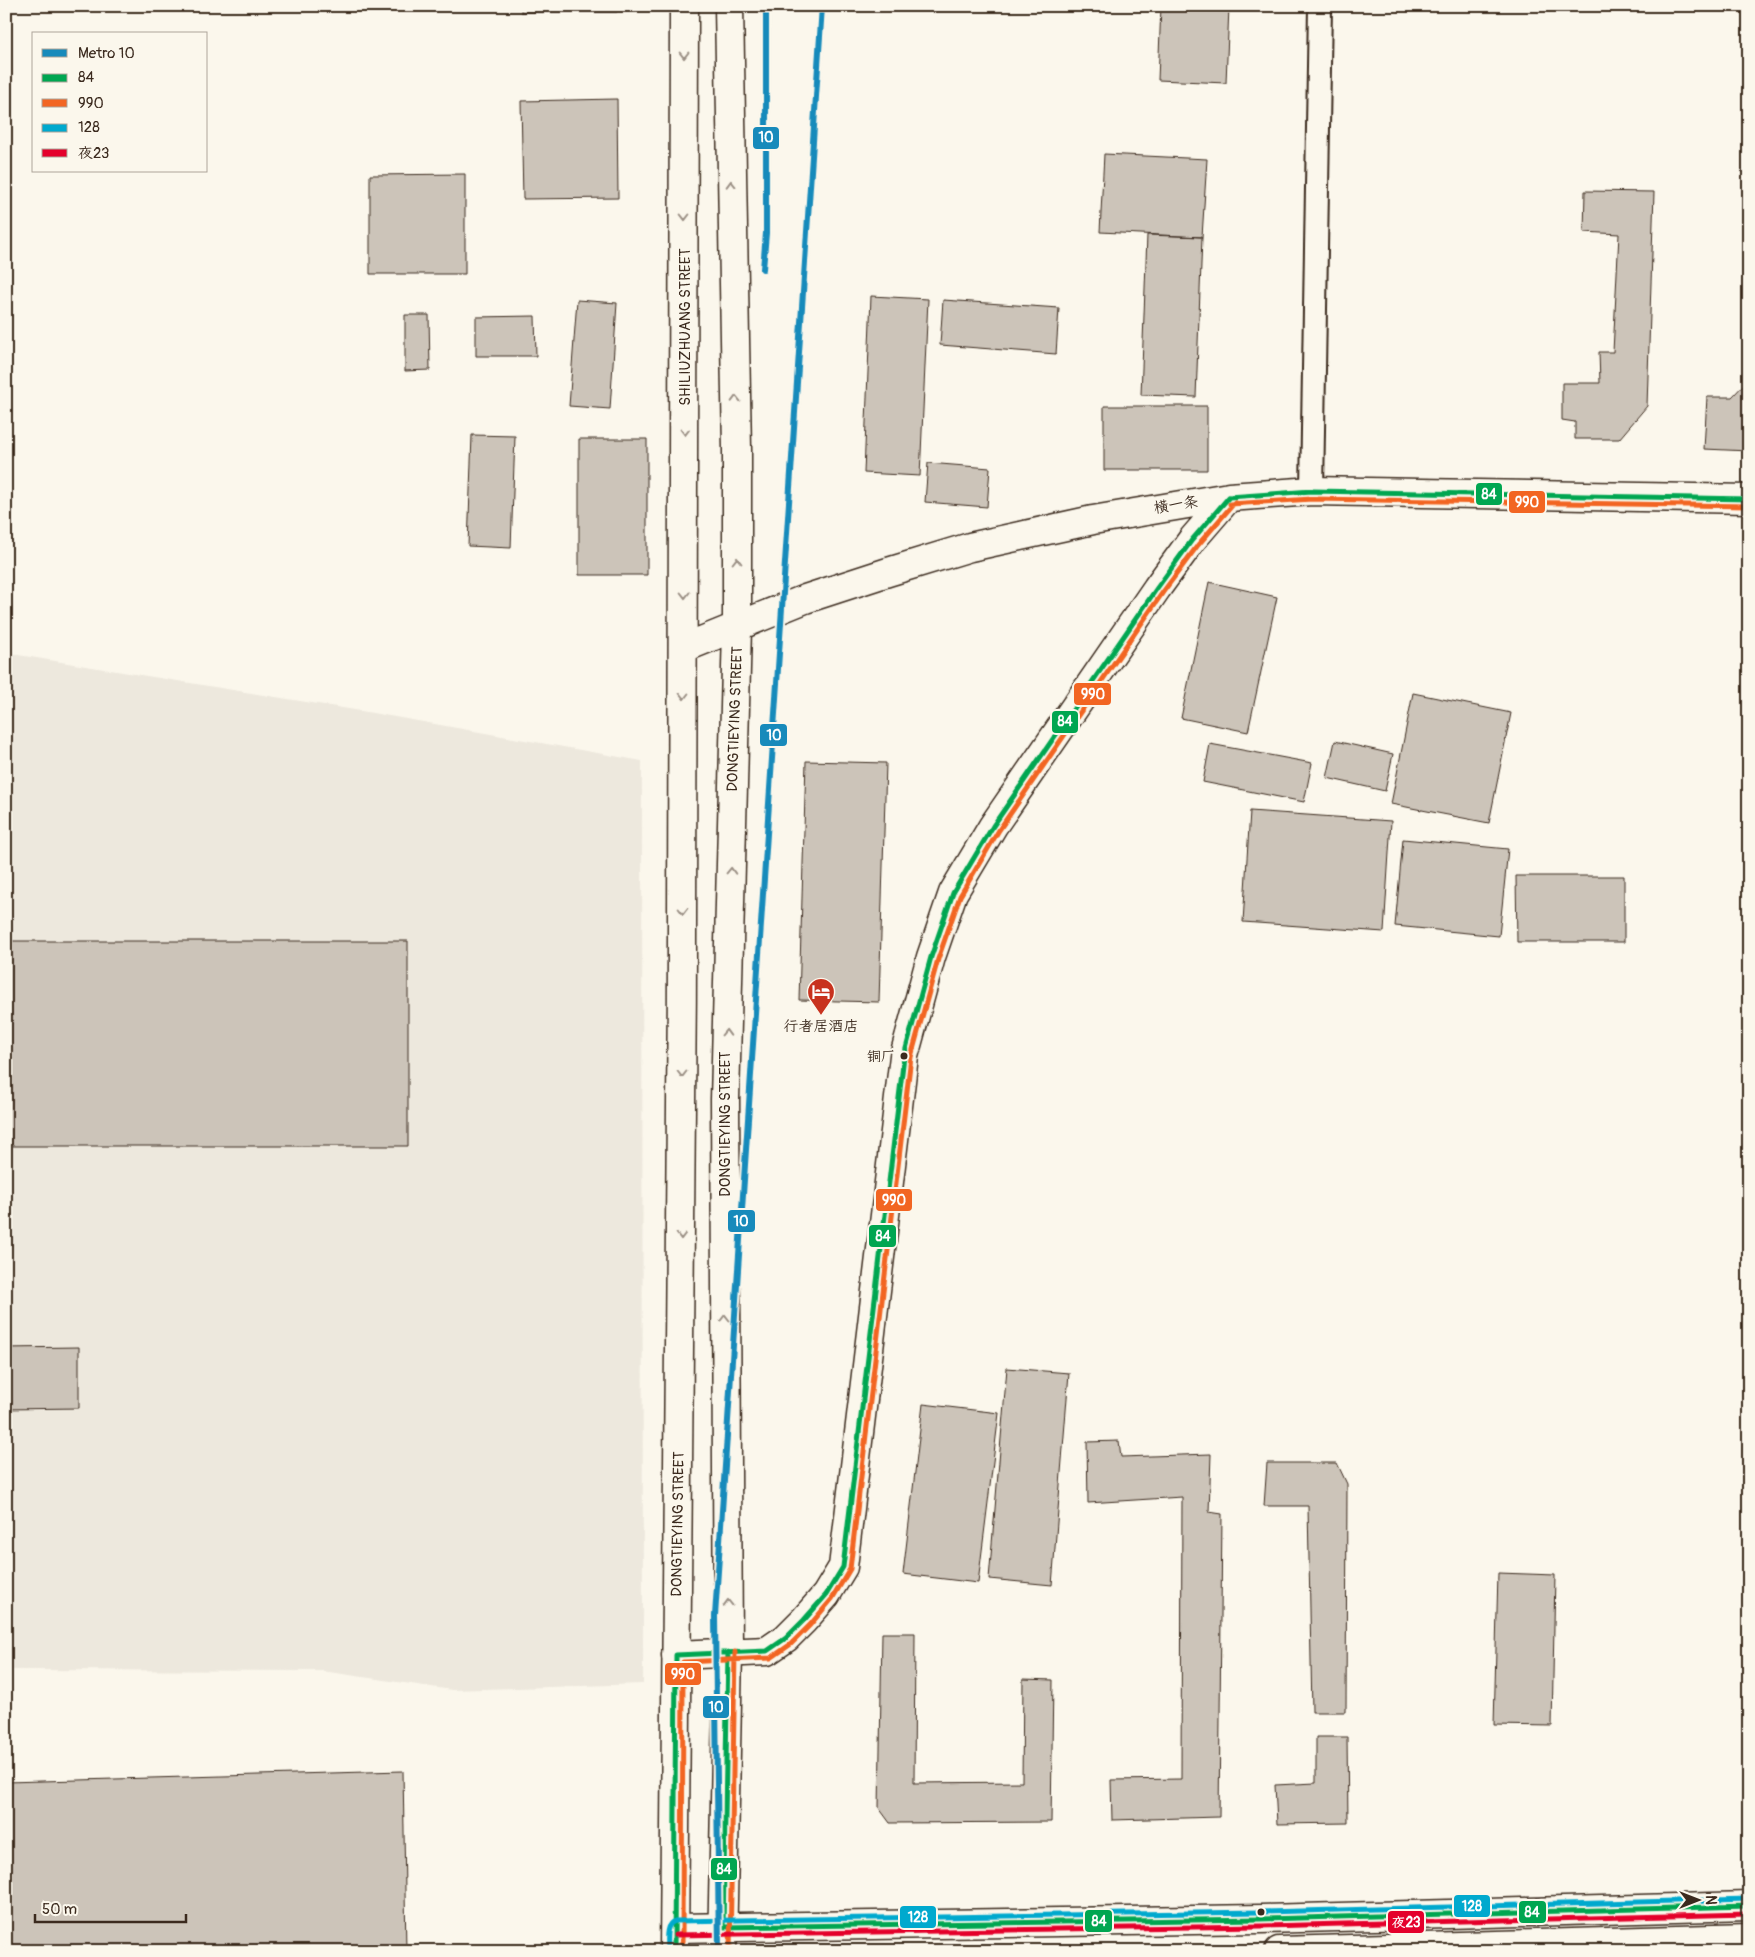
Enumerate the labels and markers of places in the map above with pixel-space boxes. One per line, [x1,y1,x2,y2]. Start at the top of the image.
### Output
hotel icon: 行者居酒店 [806,977,836,1016]
place label: 行者居酒店 [783,1017,859,1036]
place label: 铜厂 [867,1048,895,1065]
marker: 铜厂 [899,1051,909,1061]
unlabelled marker [1256,1907,1266,1917]

